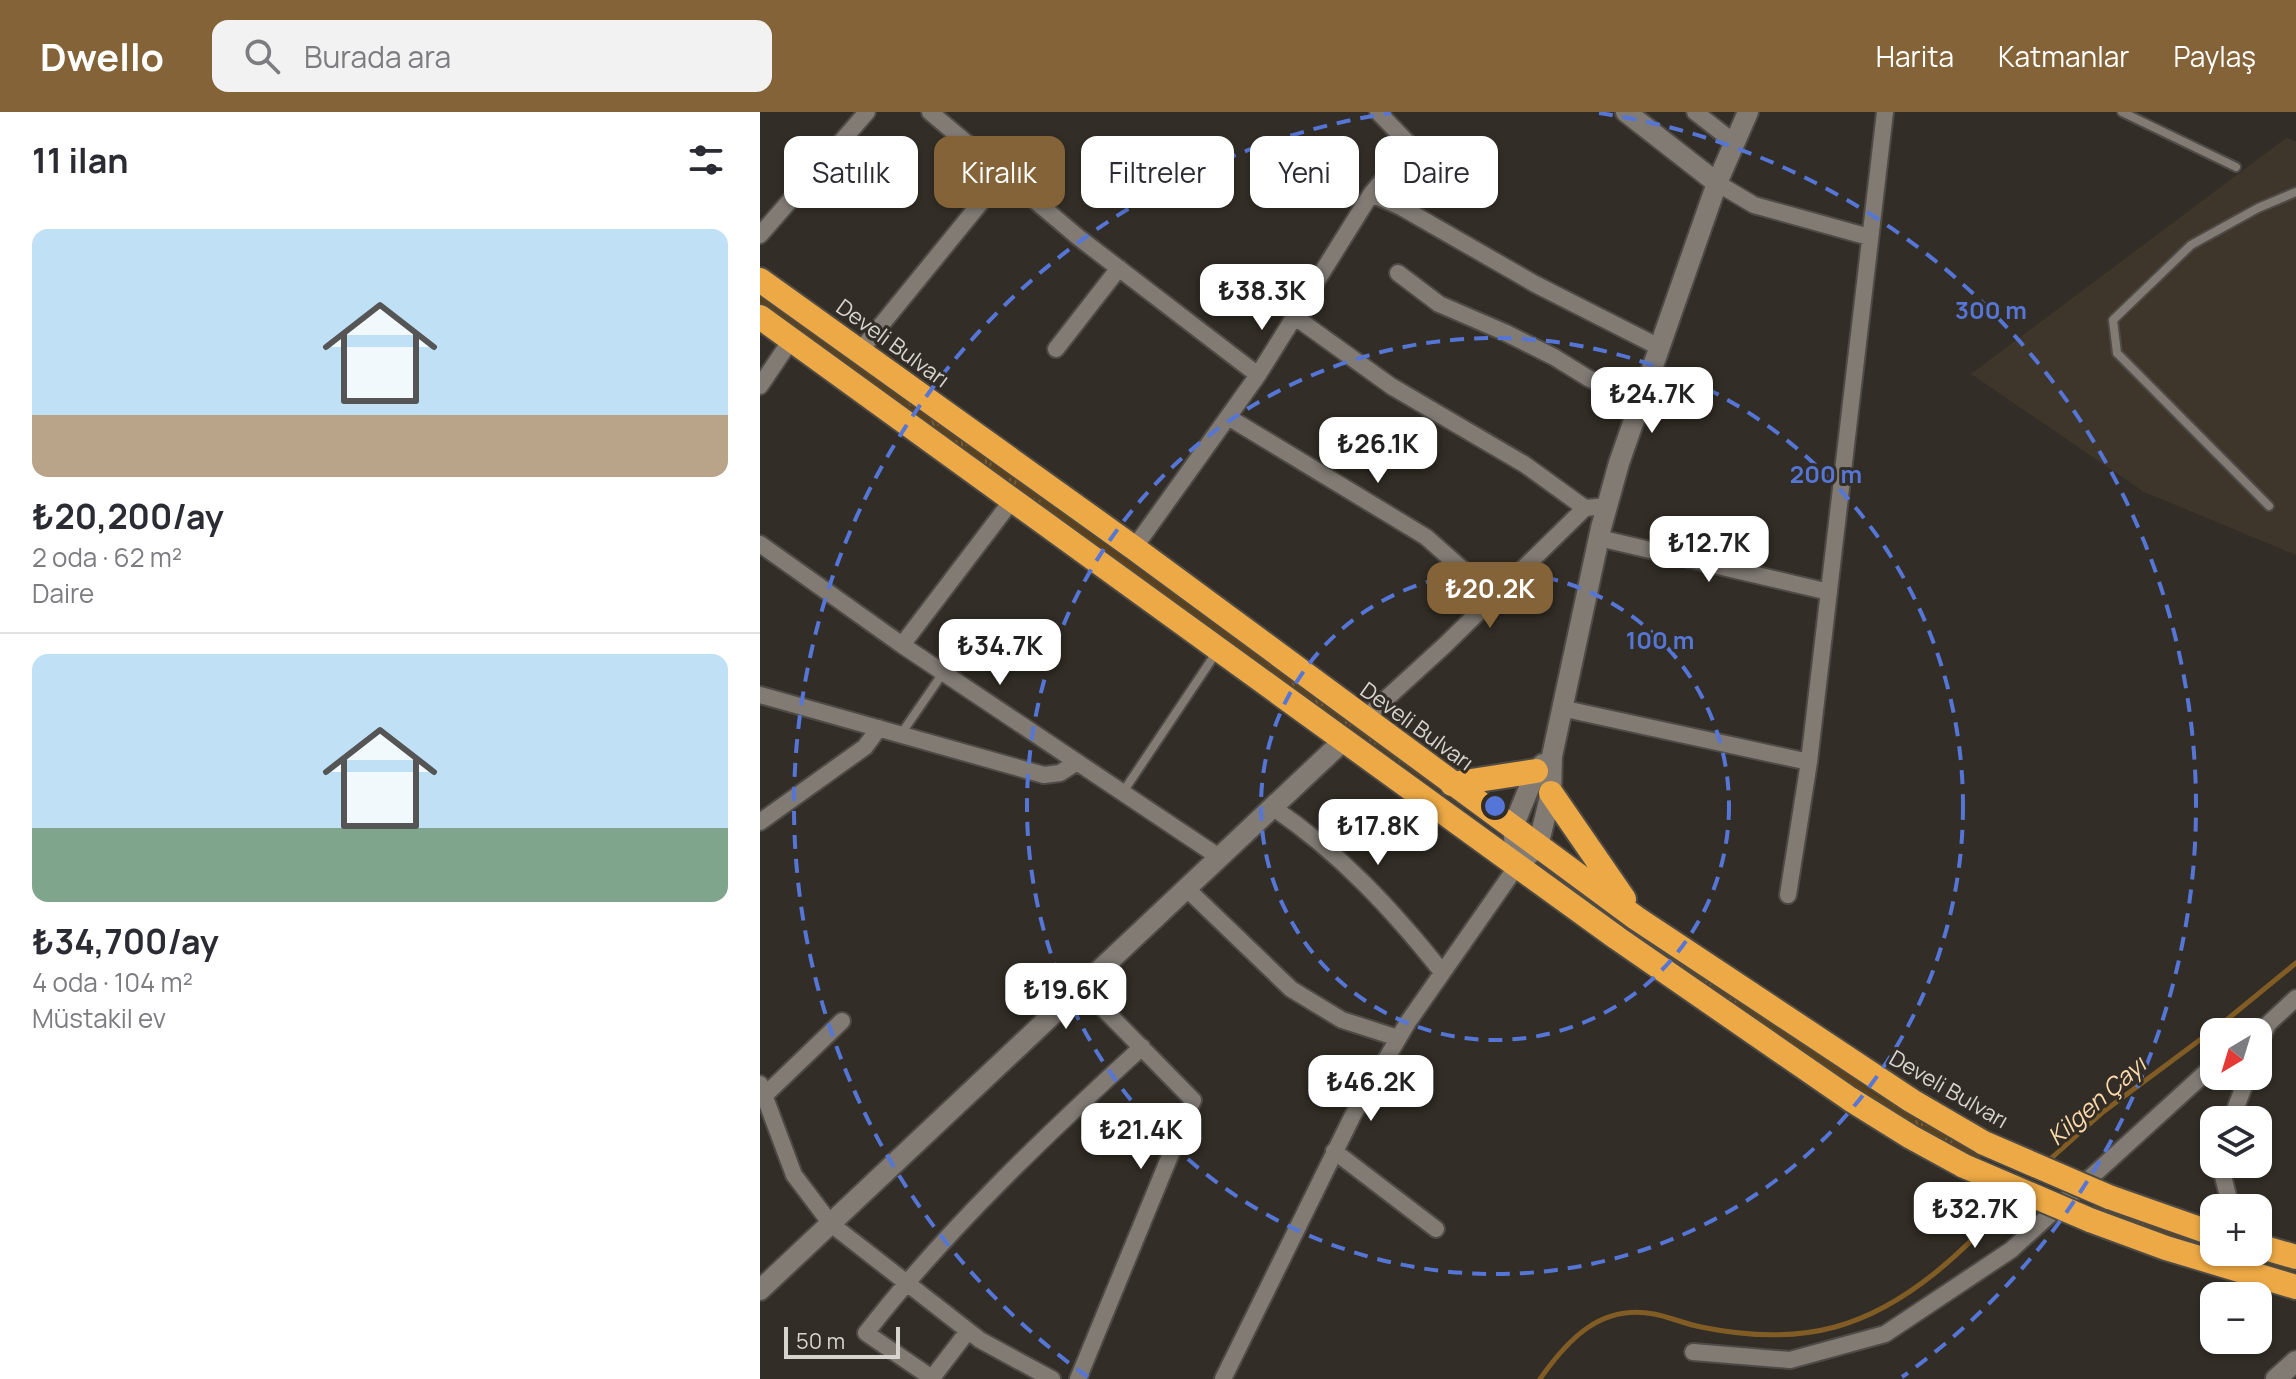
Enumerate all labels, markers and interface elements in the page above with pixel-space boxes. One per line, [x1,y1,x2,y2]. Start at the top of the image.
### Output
search box [212,20,772,92]
text: Dwello [40,30,164,82]
icon: search [240,34,284,78]
text: Burada ara [304,36,451,77]
text: Harita [1876,37,1954,75]
text: Katmanlar [1998,37,2129,75]
text: Paylaş [2173,37,2256,75]
chip: Satılık [784,136,918,208]
chip: Kiralık [934,136,1065,208]
chip: Filtreler [1081,136,1234,208]
chip: Yeni [1250,136,1359,208]
chip: Daire [1375,136,1498,208]
text: 11 ilan [32,137,129,183]
icon: filters [684,138,728,182]
pin: ₺38.3K [1197,264,1327,332]
text: ₺38.3K [1218,272,1306,308]
icon: home [308,281,452,425]
street label: Develi Bulvarı [830,292,956,394]
text: 300 m [1955,293,2027,326]
pin: ₺24.7K [1587,367,1717,435]
text: ₺24.7K [1609,375,1695,411]
pin: ₺26.1K [1313,417,1443,485]
text: ₺26.1K [1337,425,1419,461]
text: 200 m [1790,457,1862,490]
text: ₺20,200/ay [32,493,224,539]
pin: ₺12.7K [1644,516,1774,584]
text: ₺12.7K [1668,524,1750,560]
text: 2 oda · 62 m² [32,539,182,575]
pin: ₺20.2K [1425,562,1555,630]
text: ₺20.2K [1445,570,1535,606]
text: Daire [32,575,94,611]
pin: ₺34.7K [935,619,1065,687]
text: 100 m [1626,623,1694,656]
text: ₺34.7K [957,627,1043,663]
street label: Develi Bulvarı [1354,675,1480,777]
icon: home [308,706,452,850]
centre of rings [1481,792,1509,820]
pin: ₺17.8K [1313,799,1443,867]
text: ₺17.8K [1337,807,1419,843]
text: ₺34,700/ay [32,918,219,964]
pin: ₺19.6K [1001,963,1131,1031]
text: 4 oda · 104 m² [32,964,193,1000]
text: ₺19.6K [1023,971,1109,1007]
text: Müstakil ev [32,1000,166,1036]
north arrow [2200,1018,2272,1090]
map controls [2200,1018,2272,1354]
street label: Develi Bulvarı [1884,1043,2014,1135]
water label: Kilgen Çayı [2040,1047,2153,1152]
pin: ₺46.2K [1306,1055,1436,1123]
text: ₺46.2K [1326,1063,1416,1099]
pin: ₺21.4K [1076,1103,1206,1171]
button: layers [2200,1106,2272,1178]
text: ₺21.4K [1099,1111,1183,1147]
pin: ₺32.7K [1910,1182,2040,1250]
text: ₺32.7K [1932,1190,2018,1226]
button: + [2200,1194,2272,1266]
button: − [2200,1282,2272,1354]
scale bar [784,1323,900,1359]
text: 50 m [796,1326,845,1356]

